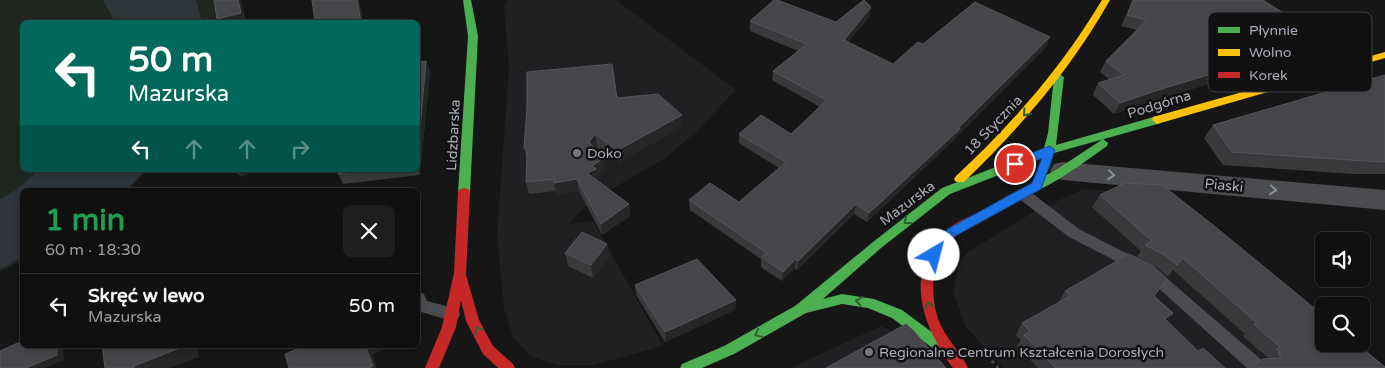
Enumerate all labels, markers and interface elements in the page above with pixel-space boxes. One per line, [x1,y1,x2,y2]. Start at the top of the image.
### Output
legend [1208,12,1372,92]
text: Płynnie [1249,22,1298,39]
text: 50 m [128,39,213,81]
icon: left [45,40,110,105]
text: Wolno [1249,44,1292,61]
text: Korek [1249,67,1288,84]
text: Mazurska [128,81,229,107]
street label: Podgórna [1125,87,1193,122]
street label: 18 Stycznia [961,92,1026,159]
street label: Lidzbarska [443,99,464,171]
one-way arrow [1023,108,1032,117]
icon: left [127,135,155,163]
icon: ahead [180,135,208,163]
icon: ahead [233,135,261,163]
icon: right [286,135,314,163]
pin [994,143,1036,185]
place label: Doko [587,145,622,162]
marker: Doko [571,147,583,159]
icon: arrive [1001,150,1029,178]
one-way arrow [1108,169,1116,180]
street label: Piaski [1204,175,1244,196]
street label: Mazurska [876,177,938,230]
one-way arrow [1270,184,1278,195]
text: 1 min [45,202,125,239]
button: close [343,205,395,257]
one-way arrow [904,216,913,224]
position arrow [907,228,959,280]
map controls [1315,232,1370,352]
button: sound [1315,232,1370,287]
text: 60 m · 18:30 [45,240,141,260]
text: Skręć w lewo [88,285,205,307]
icon: left [45,292,73,320]
text: 50 m [349,295,395,317]
one-way arrow [854,297,863,307]
button: search [1315,297,1370,352]
one-way arrow [924,300,934,309]
text: Mazurska [88,307,162,327]
one-way arrow [474,327,484,336]
one-way arrow [754,328,763,338]
place label: Regionalne Centrum Kształcenia Dorosłych [879,344,1164,361]
marker: Regionalne Centrum Kształcenia Dorosłych [863,346,875,358]

